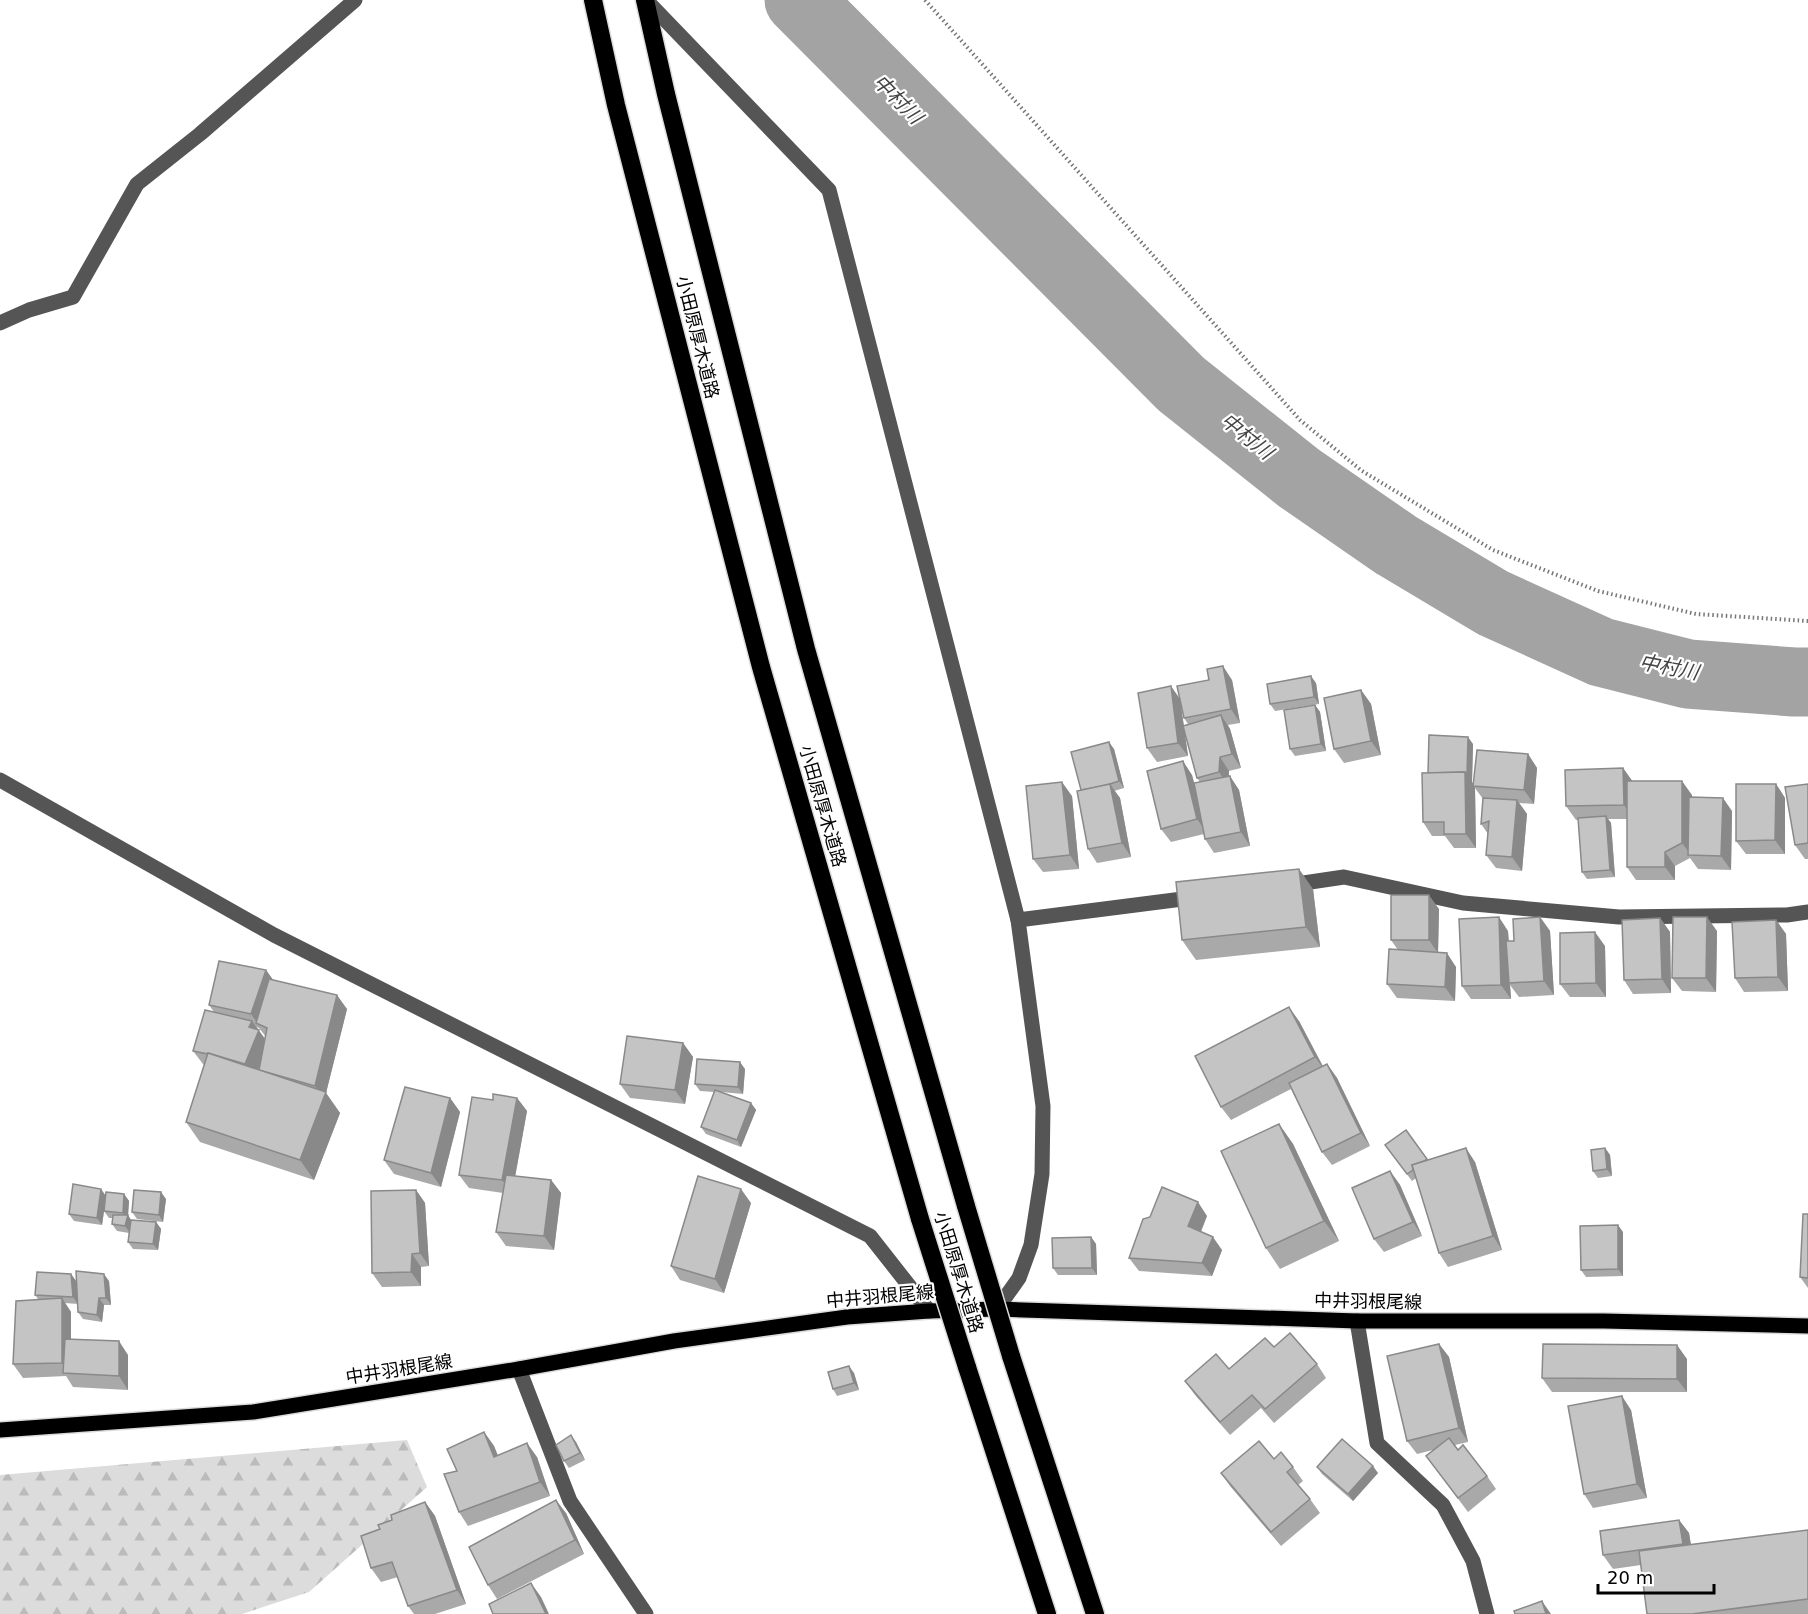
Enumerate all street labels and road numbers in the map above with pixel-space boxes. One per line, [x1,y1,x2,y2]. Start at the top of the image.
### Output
street label: 小田原厚木道路 [673,273,723,401]
street label: 小田原厚木道路 [796,743,850,869]
street label: 小田原厚木道路 [931,1209,987,1335]
street label: 中井羽根尾線 [825,1281,935,1311]
street label: 中井羽根尾線 [1314,1290,1422,1312]
street label: 中井羽根尾線 [344,1350,454,1388]

